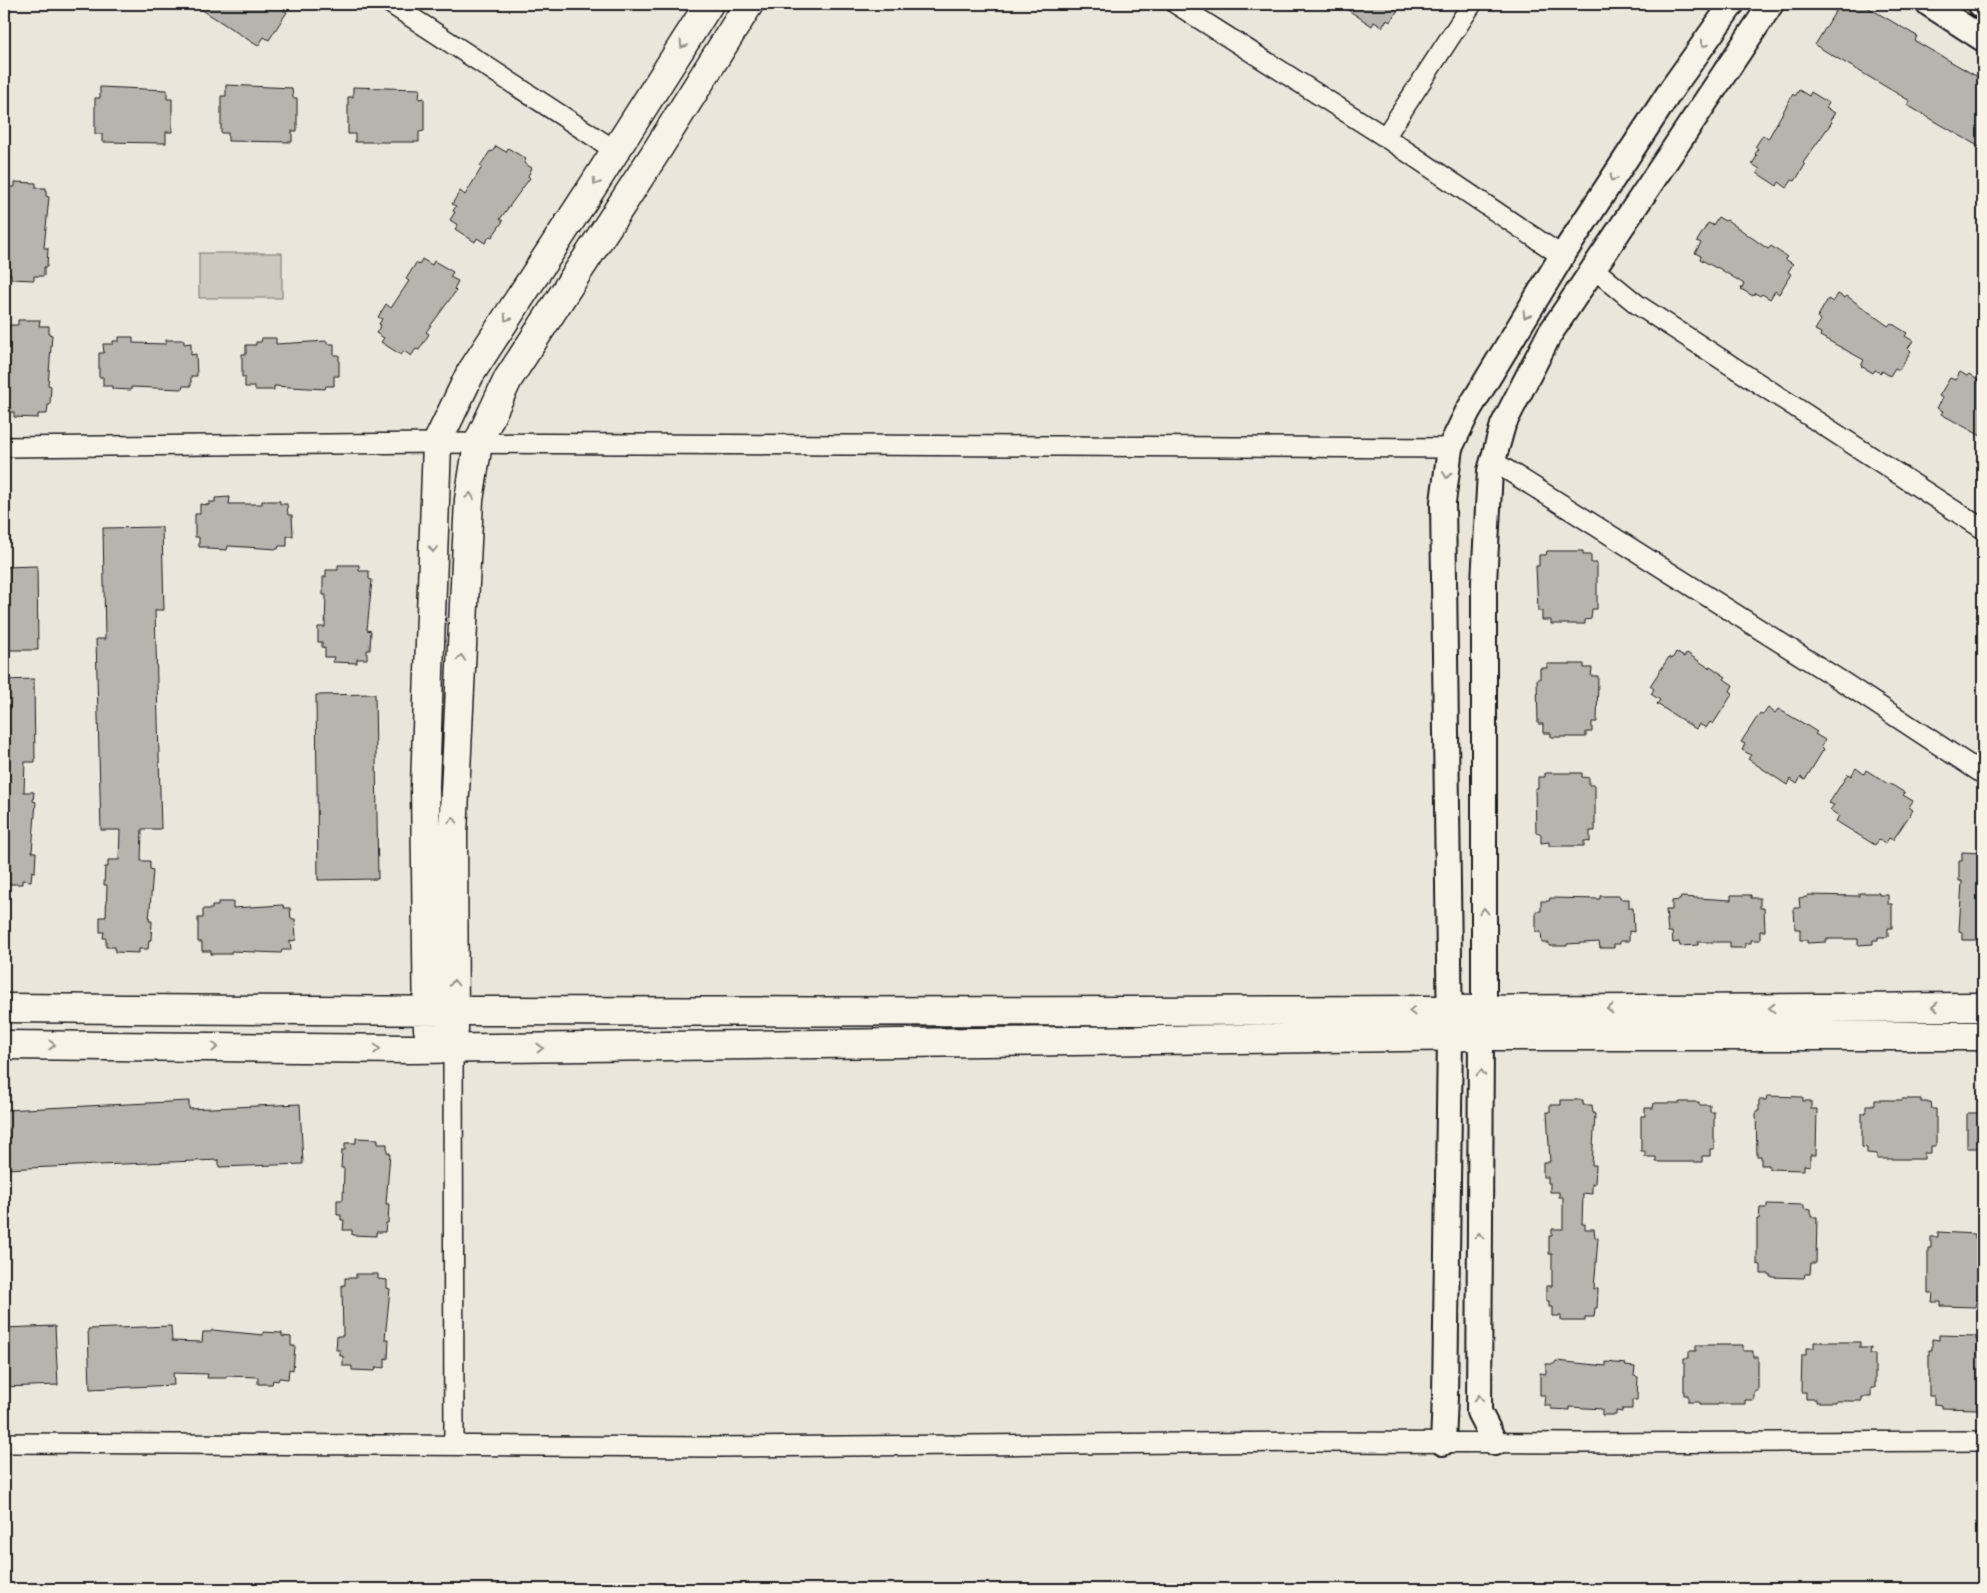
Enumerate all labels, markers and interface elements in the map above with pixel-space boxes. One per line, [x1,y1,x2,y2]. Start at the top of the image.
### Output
one-way arrow [1701,38,1710,47]
one-way arrow [680,39,690,48]
one-way arrow [1610,173,1620,182]
one-way arrow [593,176,602,186]
one-way arrow [1523,310,1533,319]
one-way arrow [503,312,513,321]
one-way arrow [1442,471,1453,479]
one-way arrow [464,491,474,500]
one-way arrow [428,545,439,553]
one-way arrow [456,654,467,662]
one-way arrow [448,816,459,824]
one-way arrow [1479,907,1489,914]
one-way arrow [449,979,459,986]
one-way arrow [1930,1002,1938,1012]
one-way arrow [1768,1003,1776,1013]
one-way arrow [1605,1004,1613,1014]
one-way arrow [1408,1006,1416,1016]
one-way arrow [49,1040,57,1050]
one-way arrow [212,1042,219,1052]
one-way arrow [536,1043,544,1053]
one-way arrow [374,1044,382,1054]
one-way arrow [1476,1069,1486,1076]
one-way arrow [1474,1231,1484,1239]
one-way arrow [1474,1394,1484,1402]

